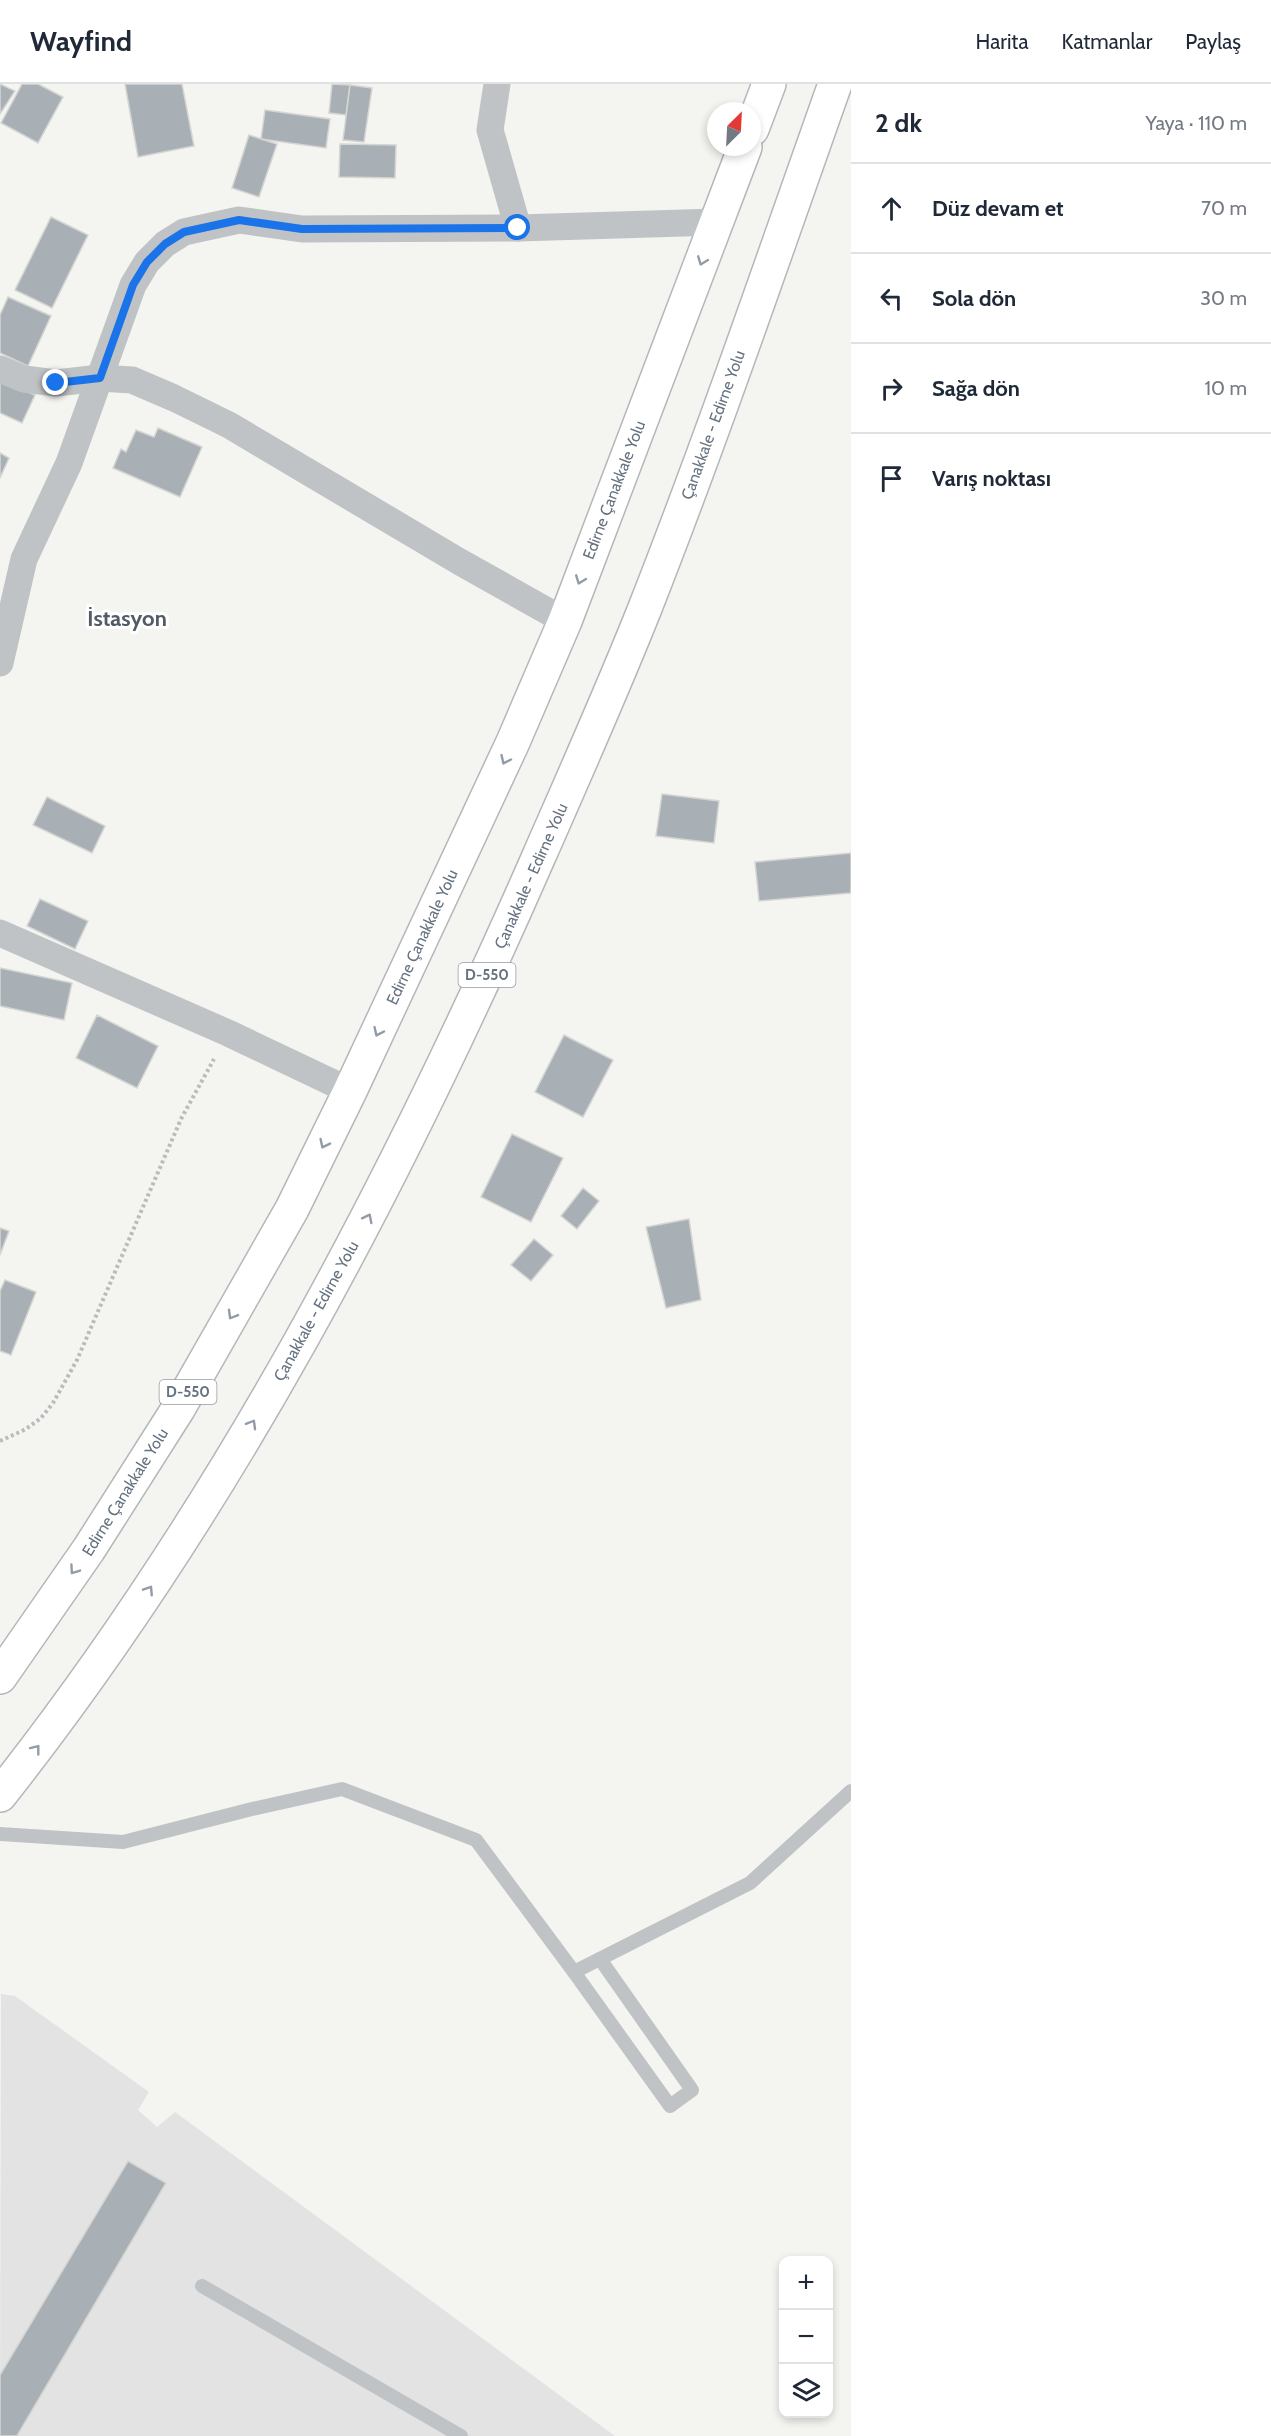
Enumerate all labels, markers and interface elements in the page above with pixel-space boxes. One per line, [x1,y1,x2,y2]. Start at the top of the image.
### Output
text: Wayfind [30,24,132,58]
text: Harita [976,29,1029,54]
text: Katmanlar [1062,29,1152,54]
text: Paylaş [1185,29,1241,54]
north arrow [707,102,761,156]
text: 2 dk [875,107,922,139]
text: Yaya · 110 m [1145,111,1247,135]
icon: ahead [875,192,908,225]
text: Düz devam et [932,195,1064,222]
text: 70 m [1201,196,1247,220]
route start [504,214,530,240]
one-way arrow [697,254,709,265]
icon: left [875,282,908,315]
text: Sola dön [932,285,1016,312]
text: 30 m [1200,286,1247,310]
street label: Çanakkale - Edirne Yolu [677,348,749,502]
route end [42,369,68,395]
icon: right [875,372,908,405]
text: Sağa dön [932,375,1020,402]
text: 10 m [1204,376,1247,400]
street label: Edirne Çanakkale Yolu [579,418,649,562]
icon: arrive [875,462,908,495]
text: Varış noktası [932,465,1051,492]
one-way arrow [575,574,587,585]
district label: İstasyon [87,605,167,632]
one-way arrow [500,753,512,764]
street label: Çanakkale - Edirne Yolu [490,800,572,952]
street label: Edirne Çanakkale Yolu [382,866,462,1008]
road number: D-550 [458,963,516,987]
one-way arrow [373,1025,385,1036]
one-way arrow [320,1137,332,1148]
one-way arrow [361,1213,372,1224]
street label: Çanakkale - Edirne Yolu [270,1238,362,1384]
one-way arrow [228,1309,240,1320]
road number: D-550 [160,1380,216,1404]
one-way arrow [244,1420,256,1430]
street label: Edirne Çanakkale Yolu [78,1425,172,1559]
one-way arrow [70,1564,81,1575]
one-way arrow [142,1586,153,1597]
one-way arrow [29,1744,40,1755]
map controls [779,2256,833,2418]
button: + [779,2256,833,2310]
button: − [779,2310,833,2364]
button: layers [779,2364,833,2418]

